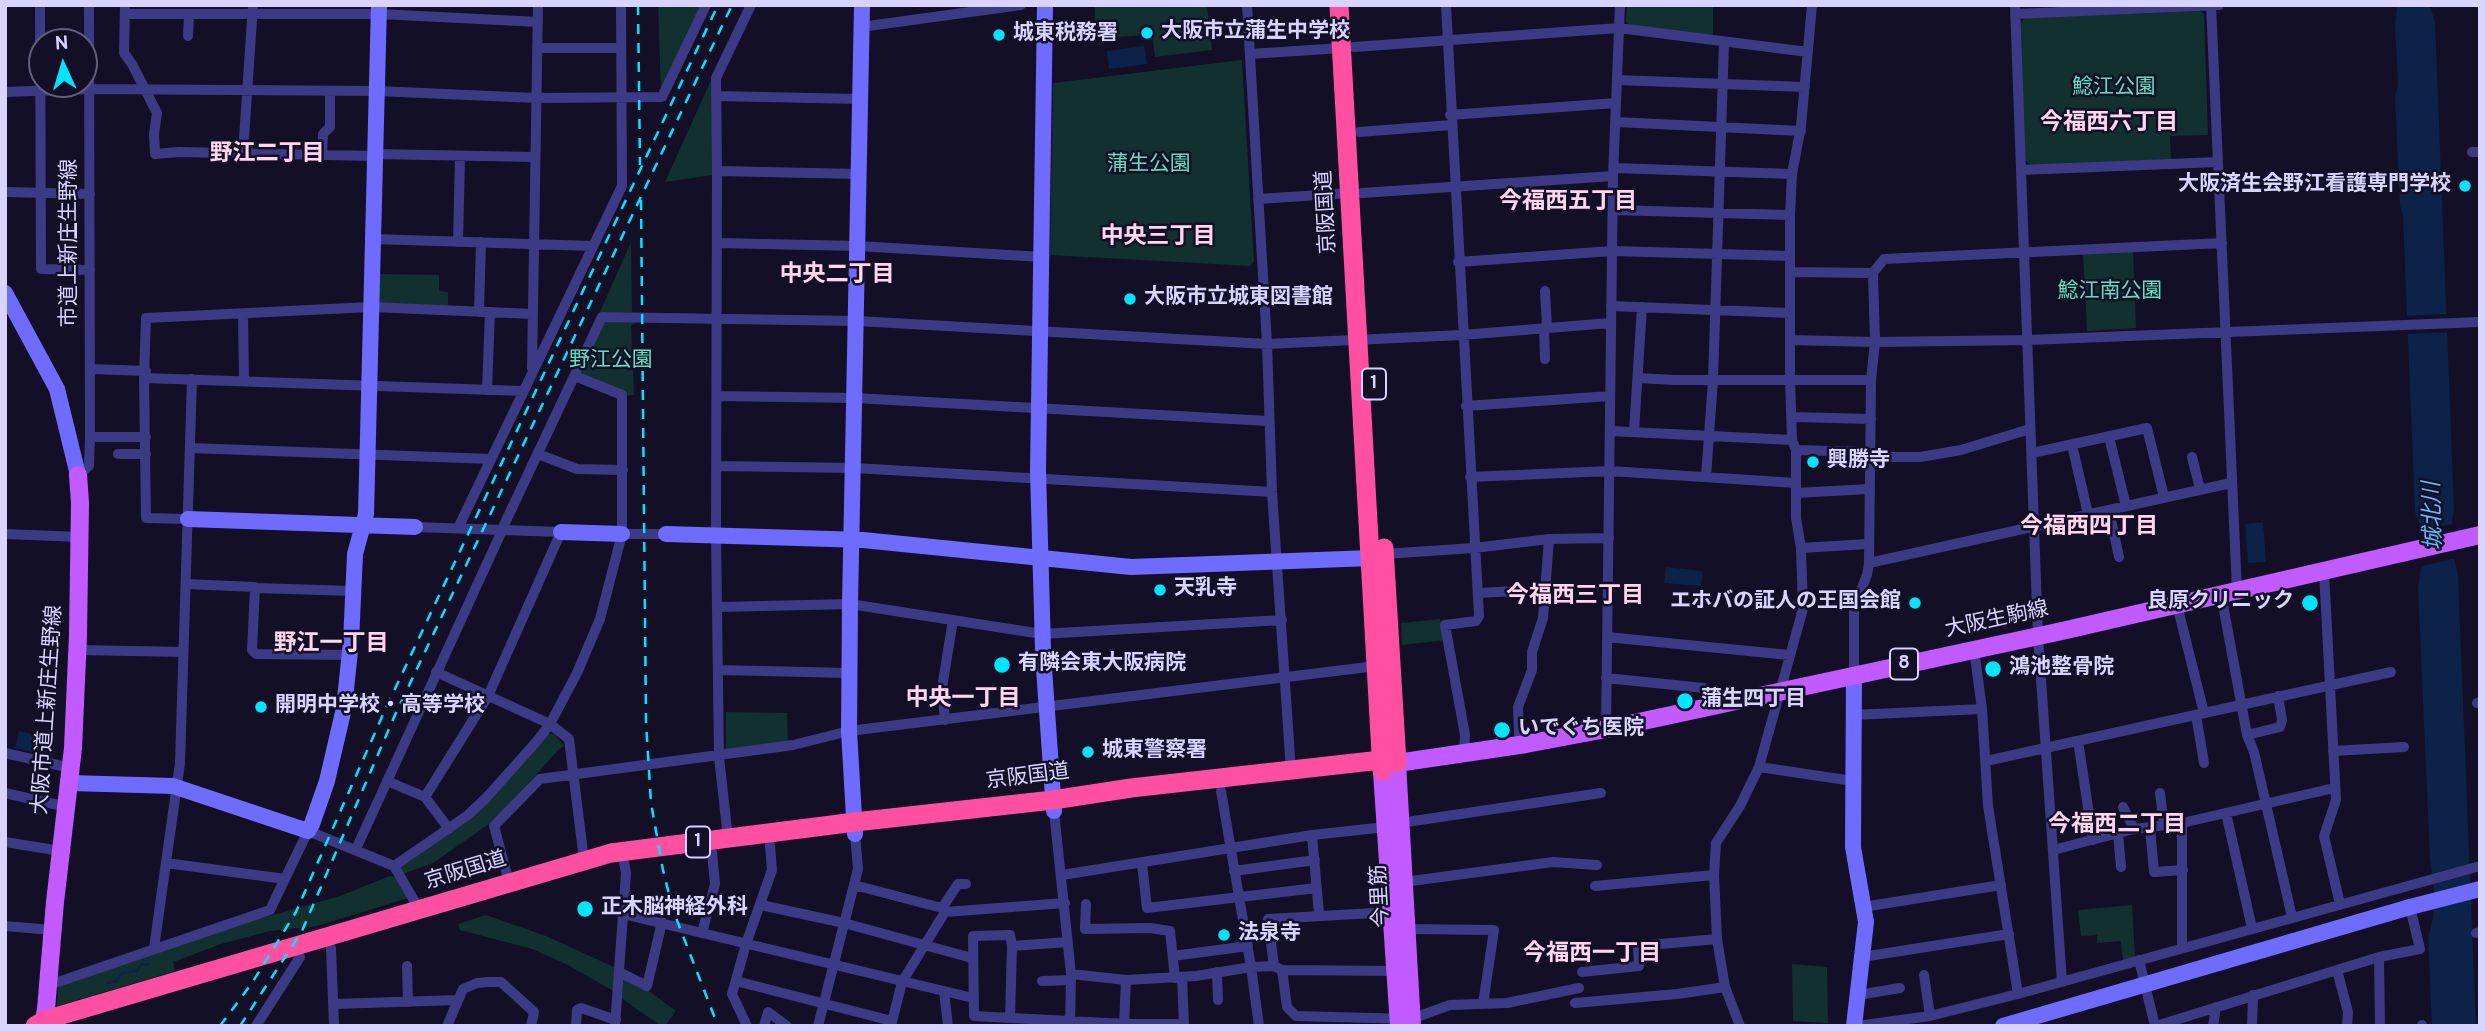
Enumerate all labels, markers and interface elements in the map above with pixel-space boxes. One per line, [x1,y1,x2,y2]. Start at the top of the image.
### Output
place label: 大阪市立蒲生中学校 [1161,20,1350,46]
place label: 城東税務署 [1013,22,1118,48]
marker: 大阪市立蒲生中学校 [1139,25,1155,41]
marker: 城東税務署 [991,27,1007,43]
north arrow [28,28,98,98]
text: N [54,32,69,56]
park label: 鯰江公園 [2072,76,2156,102]
district label: 今福西六丁目 [2040,110,2178,138]
district label: 野江二丁目 [210,141,324,169]
park label: 蒲生公園 [1107,153,1191,179]
street label: 市道上新庄生野線 [58,159,84,327]
street label: 京阪国道 [1313,169,1343,255]
place label: 大阪済生会野江看護専門学校 [2178,173,2451,199]
marker: 大阪済生会野江看護専門学校 [2457,178,2473,194]
district label: 今福西五丁目 [1499,189,1637,217]
district label: 中央三丁目 [1101,224,1215,252]
district label: 中央二丁目 [780,262,894,290]
park label: 鯰江南公園 [2058,280,2162,306]
place label: 大阪市立城東図書館 [1144,286,1333,312]
marker: 大阪市立城東図書館 [1122,291,1138,307]
park label: 野江公園 [569,349,653,375]
road number: 1 [1362,368,1386,400]
place label: 興勝寺 [1827,449,1890,475]
marker: 興勝寺 [1805,454,1821,470]
water label: 城北川 [2420,481,2450,551]
district label: 今福西四丁目 [2020,514,2158,542]
place label: 天乳寺 [1174,577,1237,603]
marker: 天乳寺 [1152,582,1168,598]
district label: 今福西三丁目 [1506,583,1644,611]
place label: エホバの証人の王国会館 [1670,590,1901,616]
place label: 良原クリニック [2147,590,2294,616]
marker: 良原クリニック [2300,593,2320,613]
marker: エホバの証人の王国会館 [1907,595,1923,611]
street label: 大阪生駒線 [1943,598,2051,644]
street label: 大阪市道上新庄生野線 [29,604,69,816]
district label: 野江一丁目 [274,631,388,659]
road number: 8 [1890,649,1918,680]
place label: 有隣会東大阪病院 [1018,652,1186,678]
marker: 有隣会東大阪病院 [992,655,1012,675]
place label: 鴻池整骨院 [2009,656,2114,682]
marker: 鴻池整骨院 [1983,659,2003,679]
district label: 中央一丁目 [906,686,1020,714]
place label: 蒲生四丁目 [1701,688,1806,714]
marker: 蒲生四丁目 [1675,691,1695,711]
place label: 開明中学校・高等学校 [275,694,485,720]
marker: 開明中学校・高等学校 [253,699,269,715]
place label: いでぐち医院 [1518,717,1644,743]
marker: いでぐち医院 [1492,720,1512,740]
place label: 城東警察署 [1102,739,1207,765]
marker: 城東警察署 [1080,744,1096,760]
street label: 京阪国道 [985,760,1071,796]
district label: 今福西二丁目 [2048,812,2186,840]
road number: 1 [686,827,710,858]
street label: 京阪国道 [422,848,510,896]
street label: 今里筋 [1368,864,1396,928]
place label: 正木脳神経外科 [601,896,748,922]
marker: 正木脳神経外科 [575,899,595,919]
place label: 法泉寺 [1238,922,1301,948]
marker: 法泉寺 [1216,927,1232,943]
district label: 今福西一丁目 [1523,941,1661,969]

